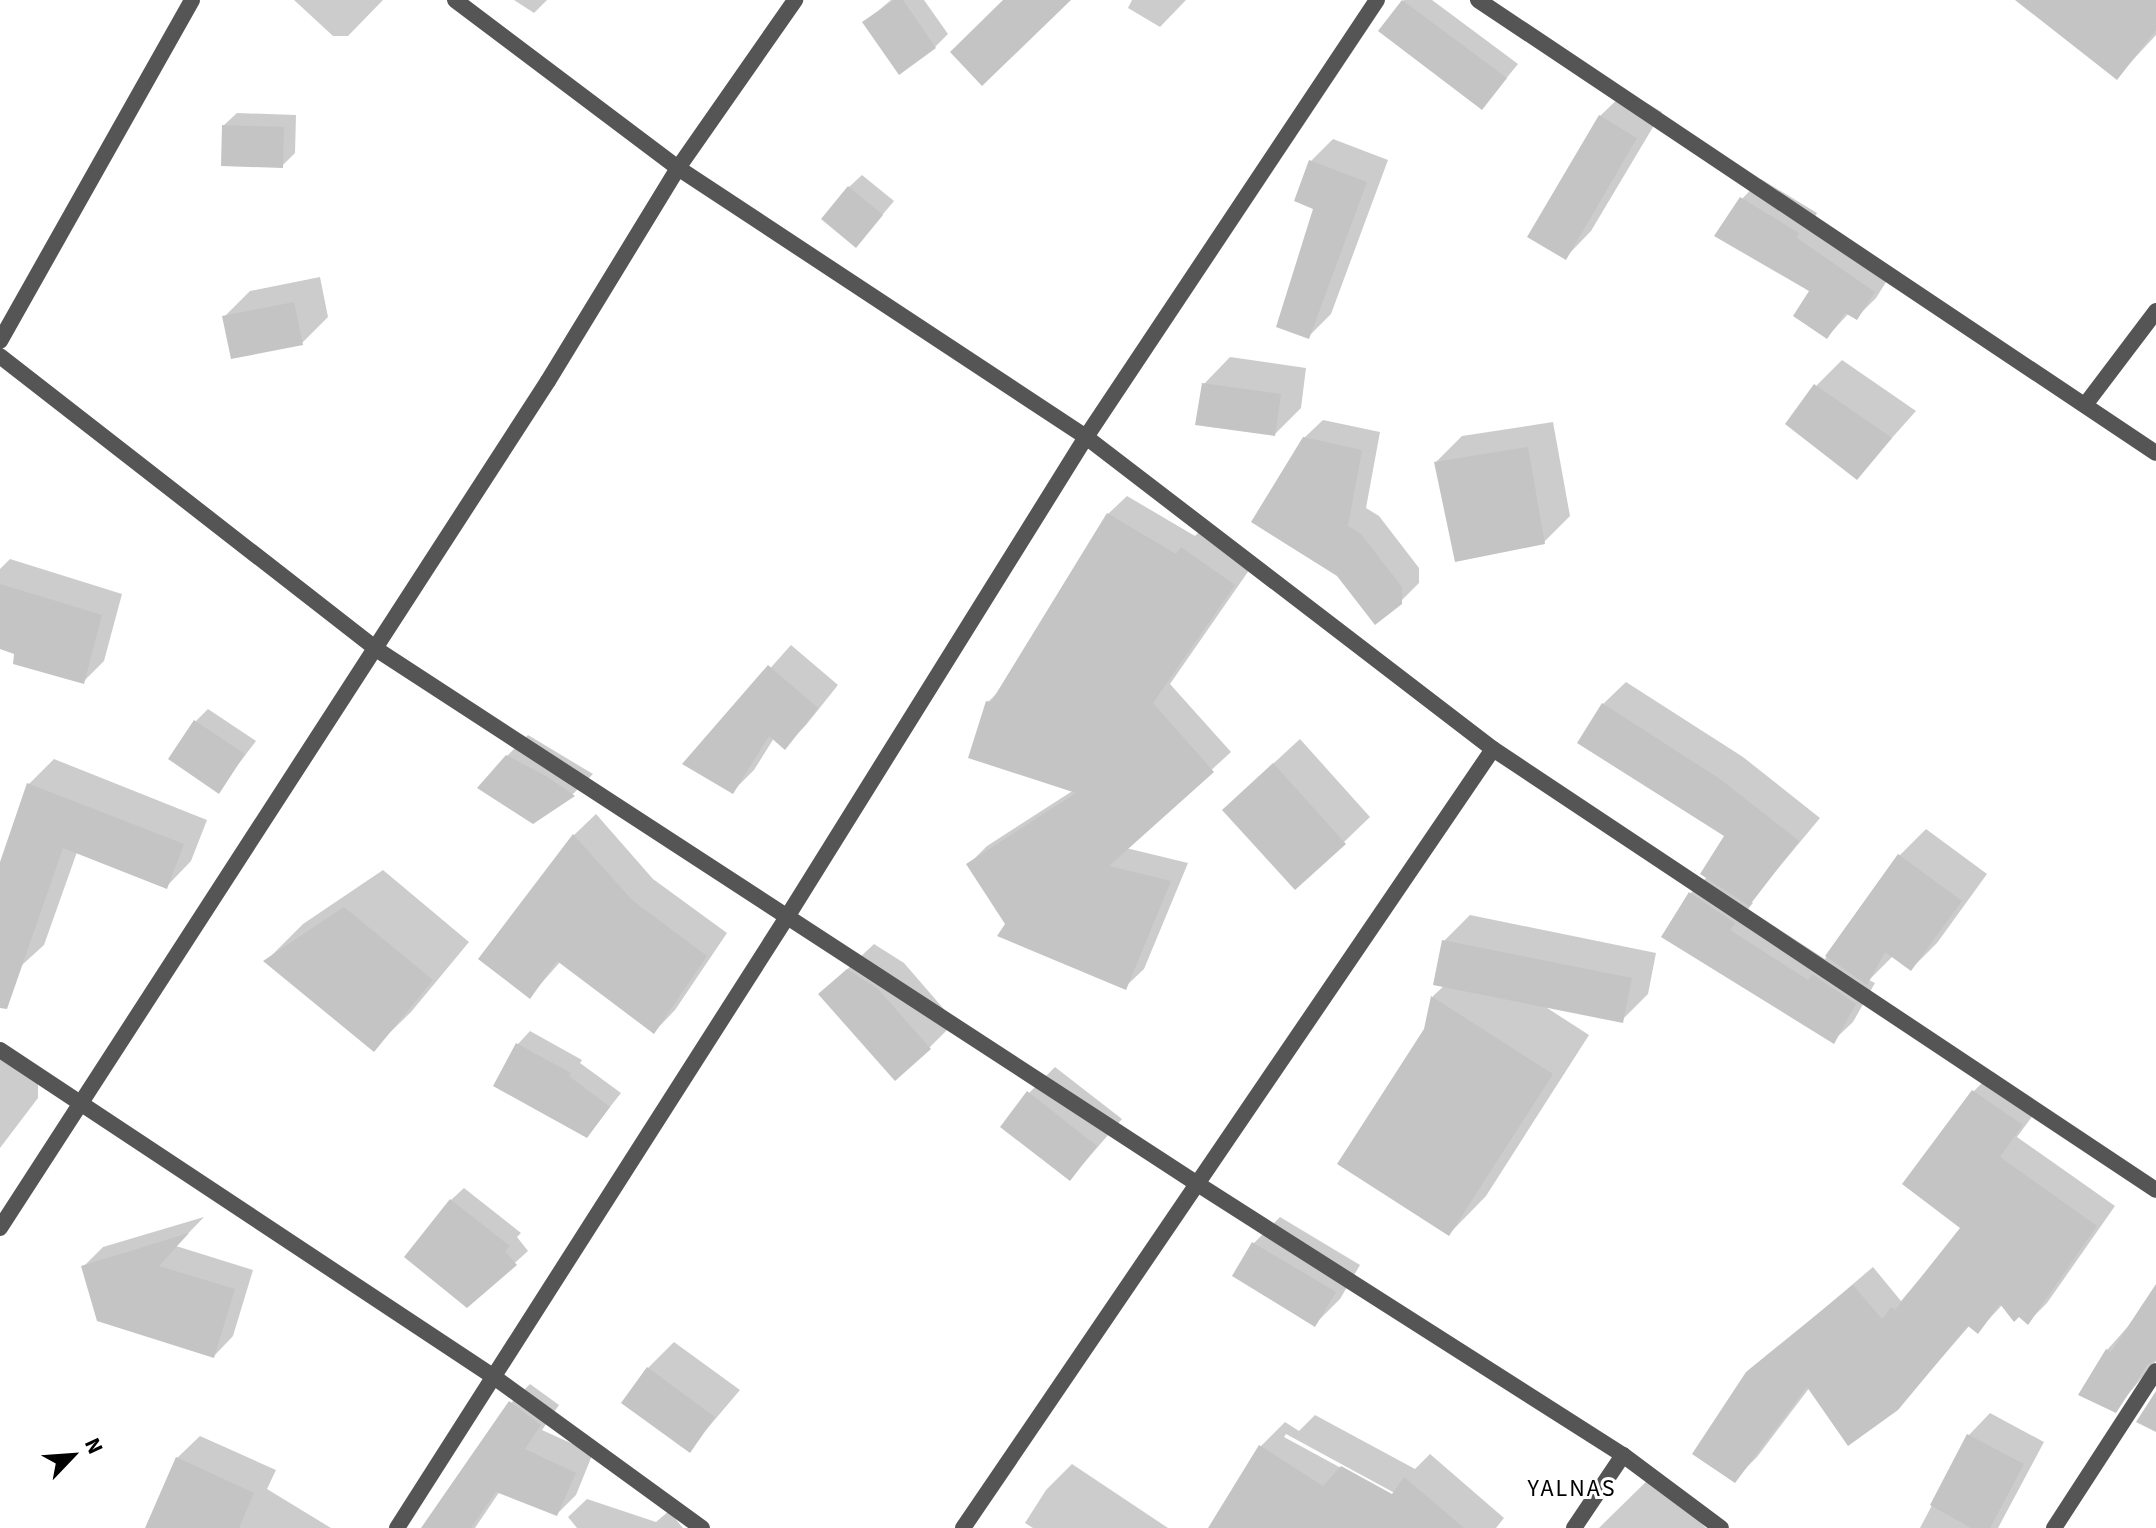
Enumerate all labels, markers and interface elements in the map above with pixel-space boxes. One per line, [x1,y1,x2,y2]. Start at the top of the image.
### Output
north arrow [32,1416,112,1496]
text: N [76,1432,111,1459]
district label: YALNAS [1527,1475,1617,1503]

